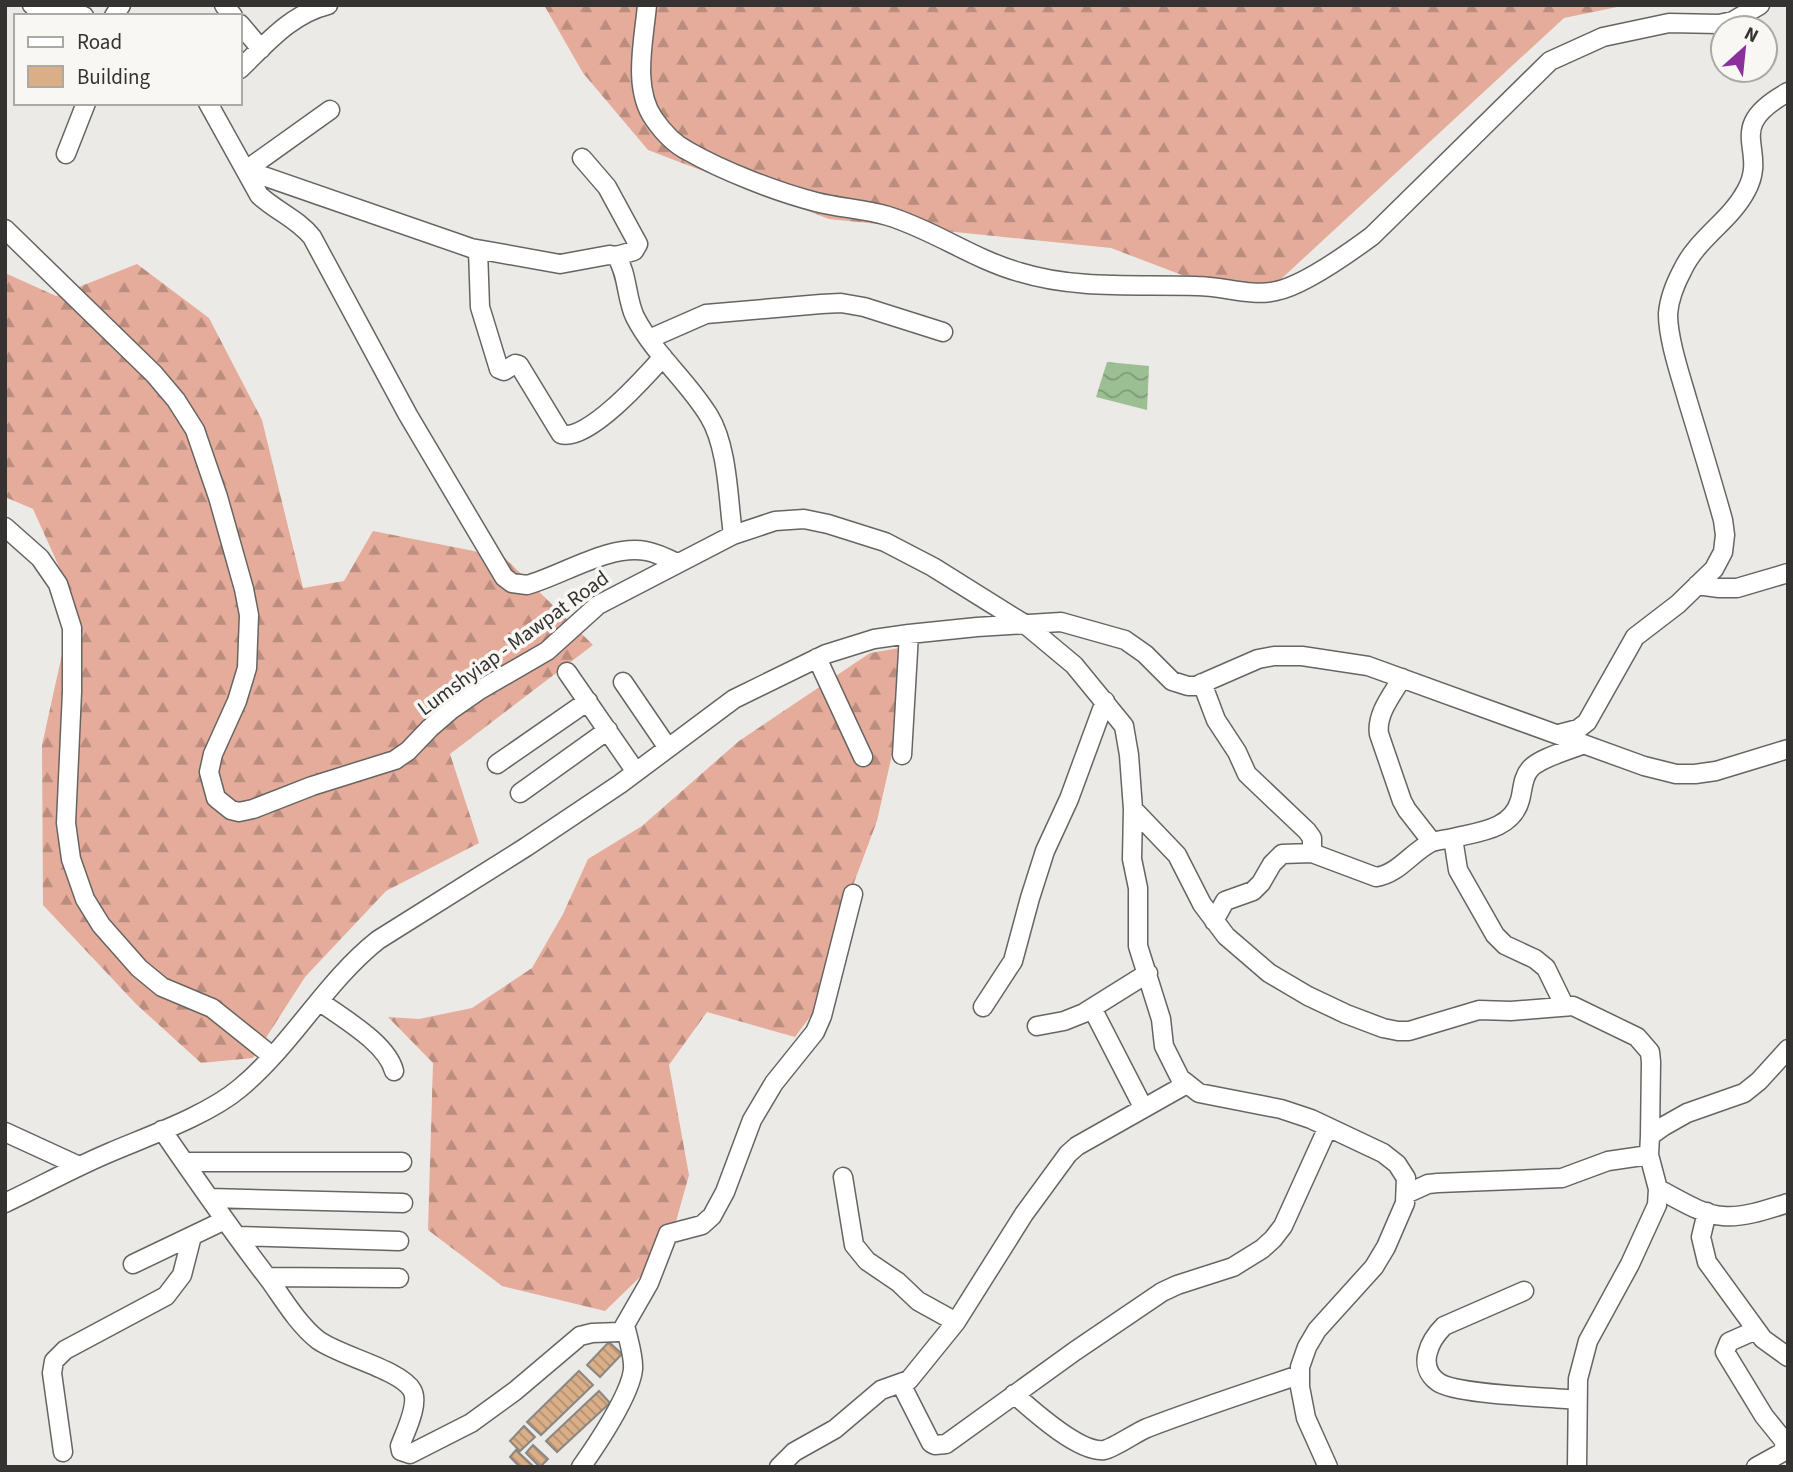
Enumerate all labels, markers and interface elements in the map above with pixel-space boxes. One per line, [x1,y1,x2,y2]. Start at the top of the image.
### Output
legend [14,14,242,105]
north arrow [1709,14,1779,84]
text: N [1739,20,1763,50]
text: Road [77,27,122,57]
text: Building [77,62,151,92]
street label: Lumshyiap - Mawpat Road [411,563,615,723]

